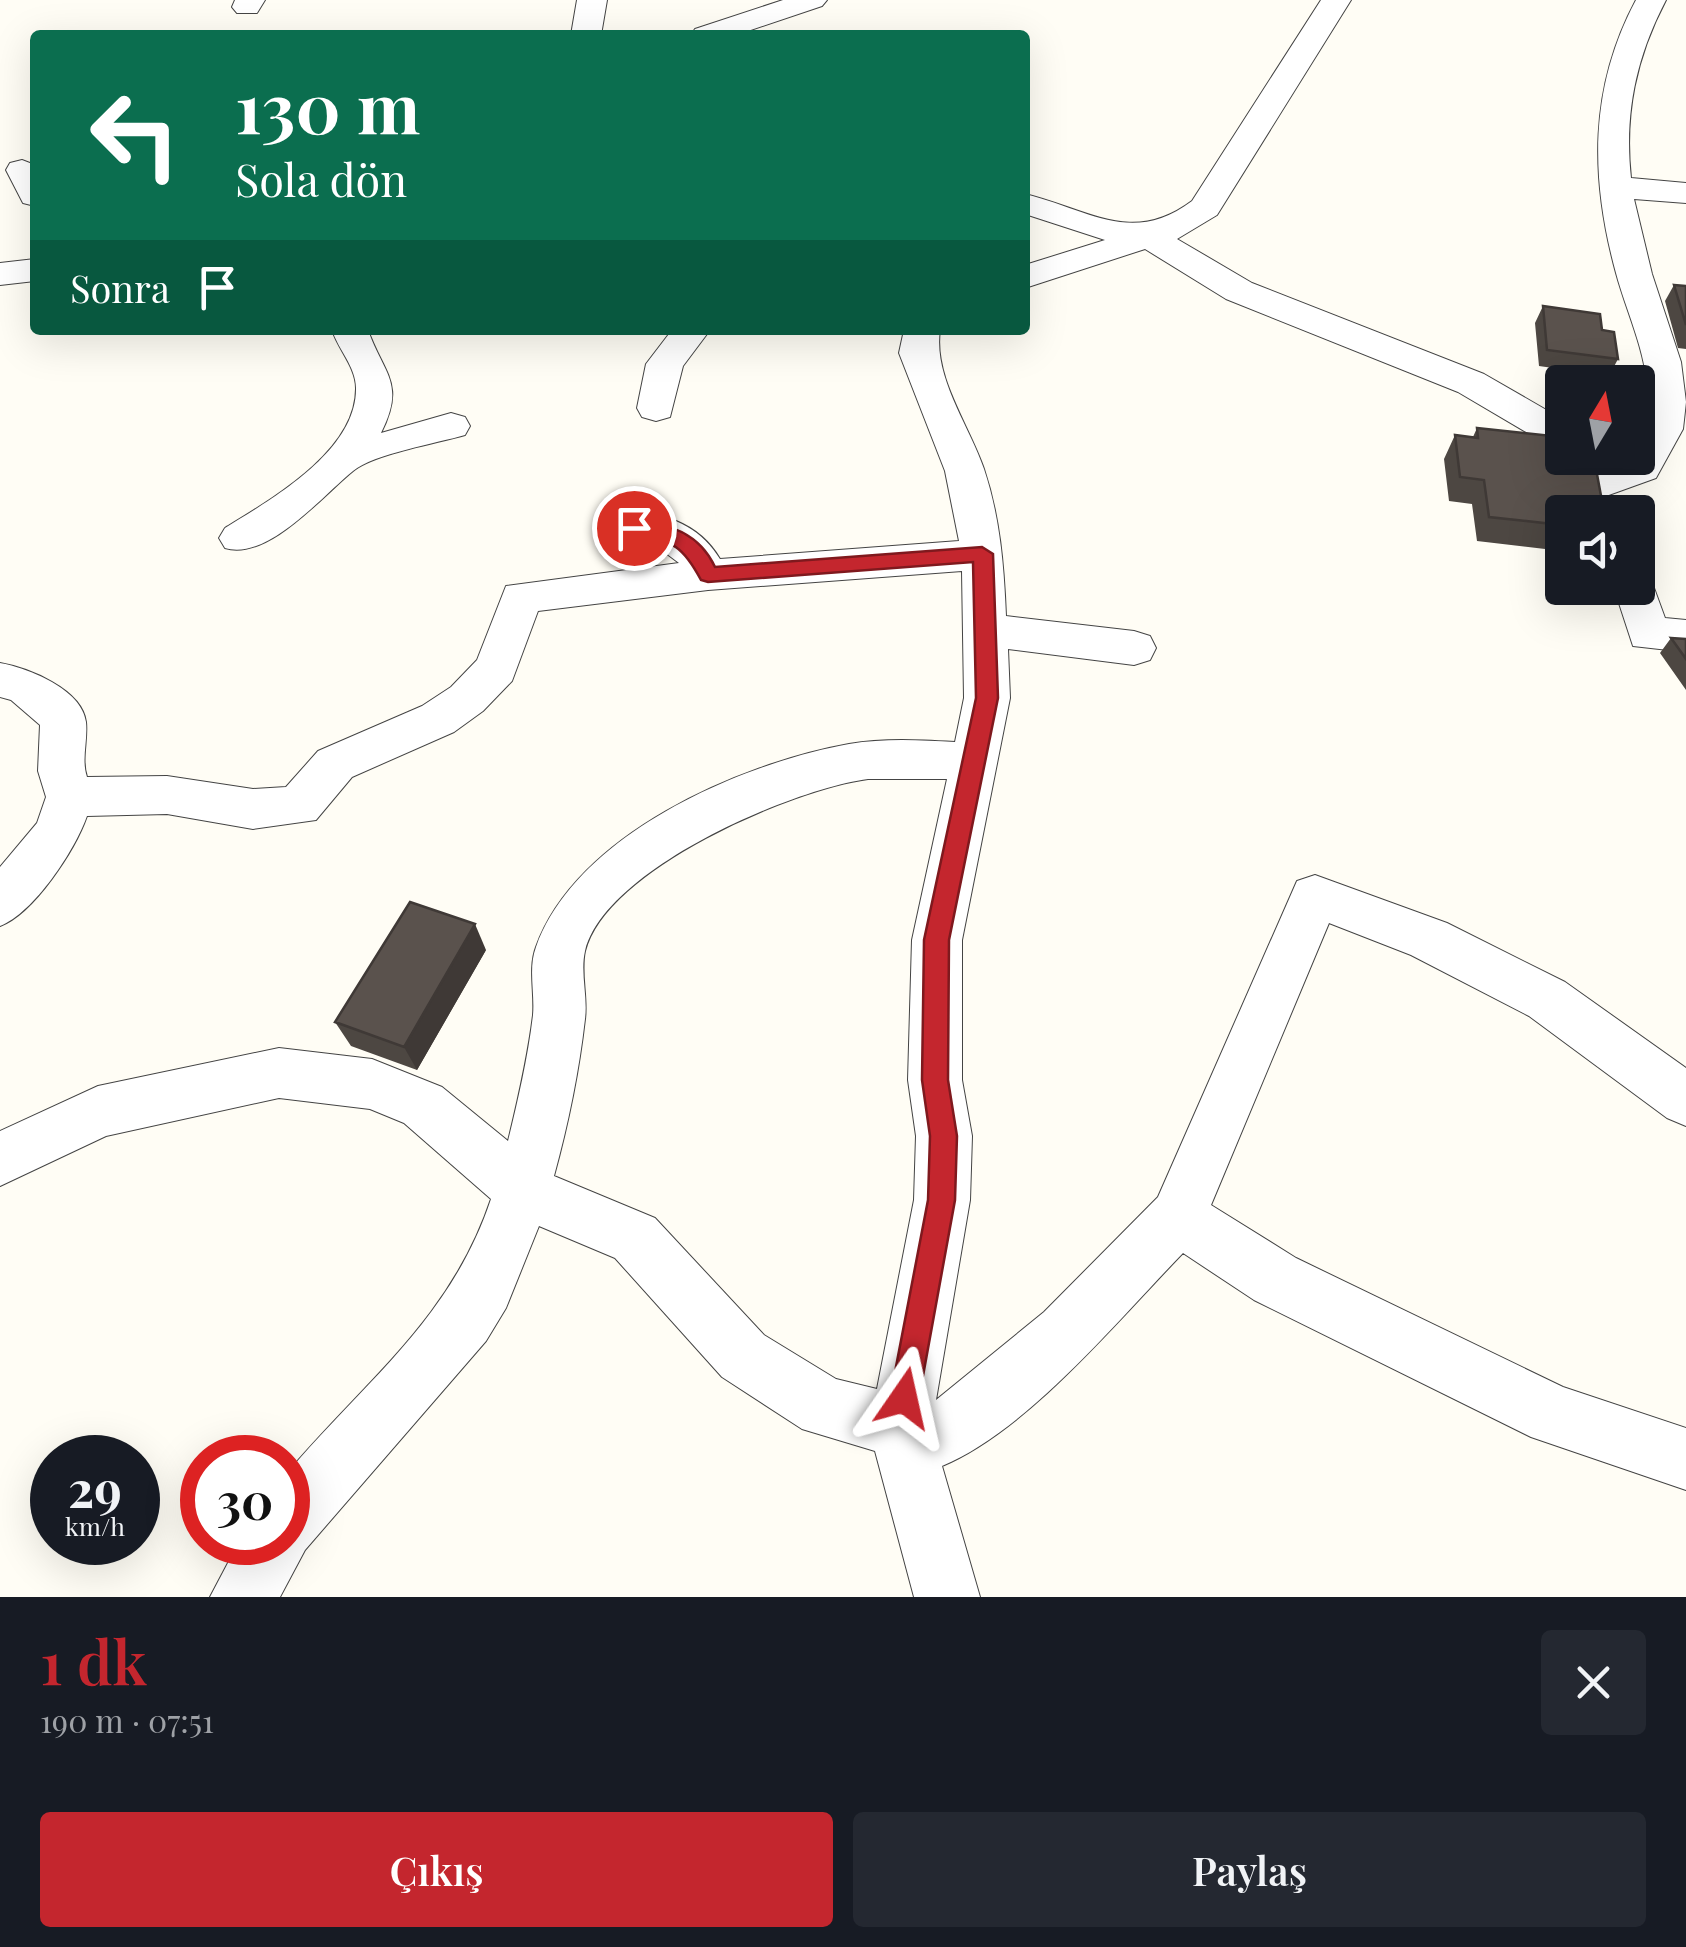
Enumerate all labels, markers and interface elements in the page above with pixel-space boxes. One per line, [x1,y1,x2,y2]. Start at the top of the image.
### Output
text: 130 m [235,58,420,152]
icon: left [70,70,200,200]
text: Sola dön [235,148,407,208]
icon: arrive [190,260,245,315]
text: Sonra [70,262,170,313]
north arrow [1545,365,1655,475]
map controls [1545,365,1655,605]
pin [592,486,677,571]
button: sound [1545,495,1655,605]
icon: arrive [607,501,662,556]
position arrow [852,1346,956,1450]
speed limit sign: 30 [180,1435,310,1565]
text: 29 [68,1454,122,1521]
text: km/h [65,1509,125,1542]
text: 1 dk [40,1620,147,1700]
button: close [1541,1630,1646,1735]
text: 190 m · 07:51 [40,1698,214,1741]
button: Çıkış [40,1812,833,1927]
button: Paylaş [853,1812,1646,1927]

